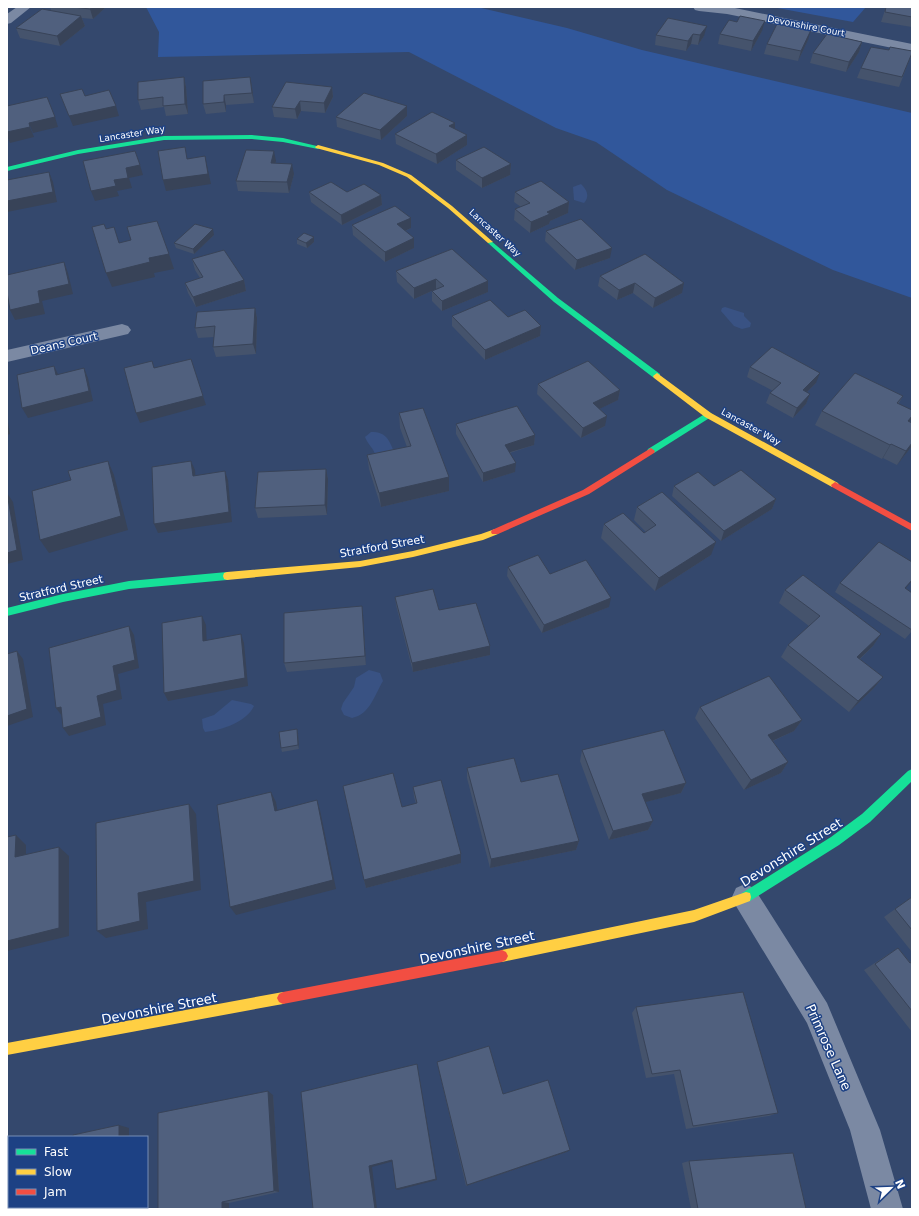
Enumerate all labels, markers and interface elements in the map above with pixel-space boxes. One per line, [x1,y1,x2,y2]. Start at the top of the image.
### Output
street label: Devonshire Court [767,14,846,38]
street label: Lancaster Way [99,124,166,144]
street label: Lancaster Way [467,207,523,259]
street label: Deans Court [29,329,100,358]
street label: Lancaster Way [720,407,783,448]
street label: Stratford Street [339,533,426,560]
street label: Stratford Street [18,572,105,604]
street label: Devonshire Street [738,815,845,890]
street label: Devonshire Street [418,928,536,967]
street label: Devonshire Street [100,990,218,1027]
street label: Primrose Lane [803,1002,854,1093]
legend [8,1136,148,1208]
text: Fast [44,1145,68,1159]
text: Slow [44,1165,72,1179]
north arrow [871,1168,911,1208]
text: N [892,1178,908,1191]
text: Jam [43,1185,67,1199]

